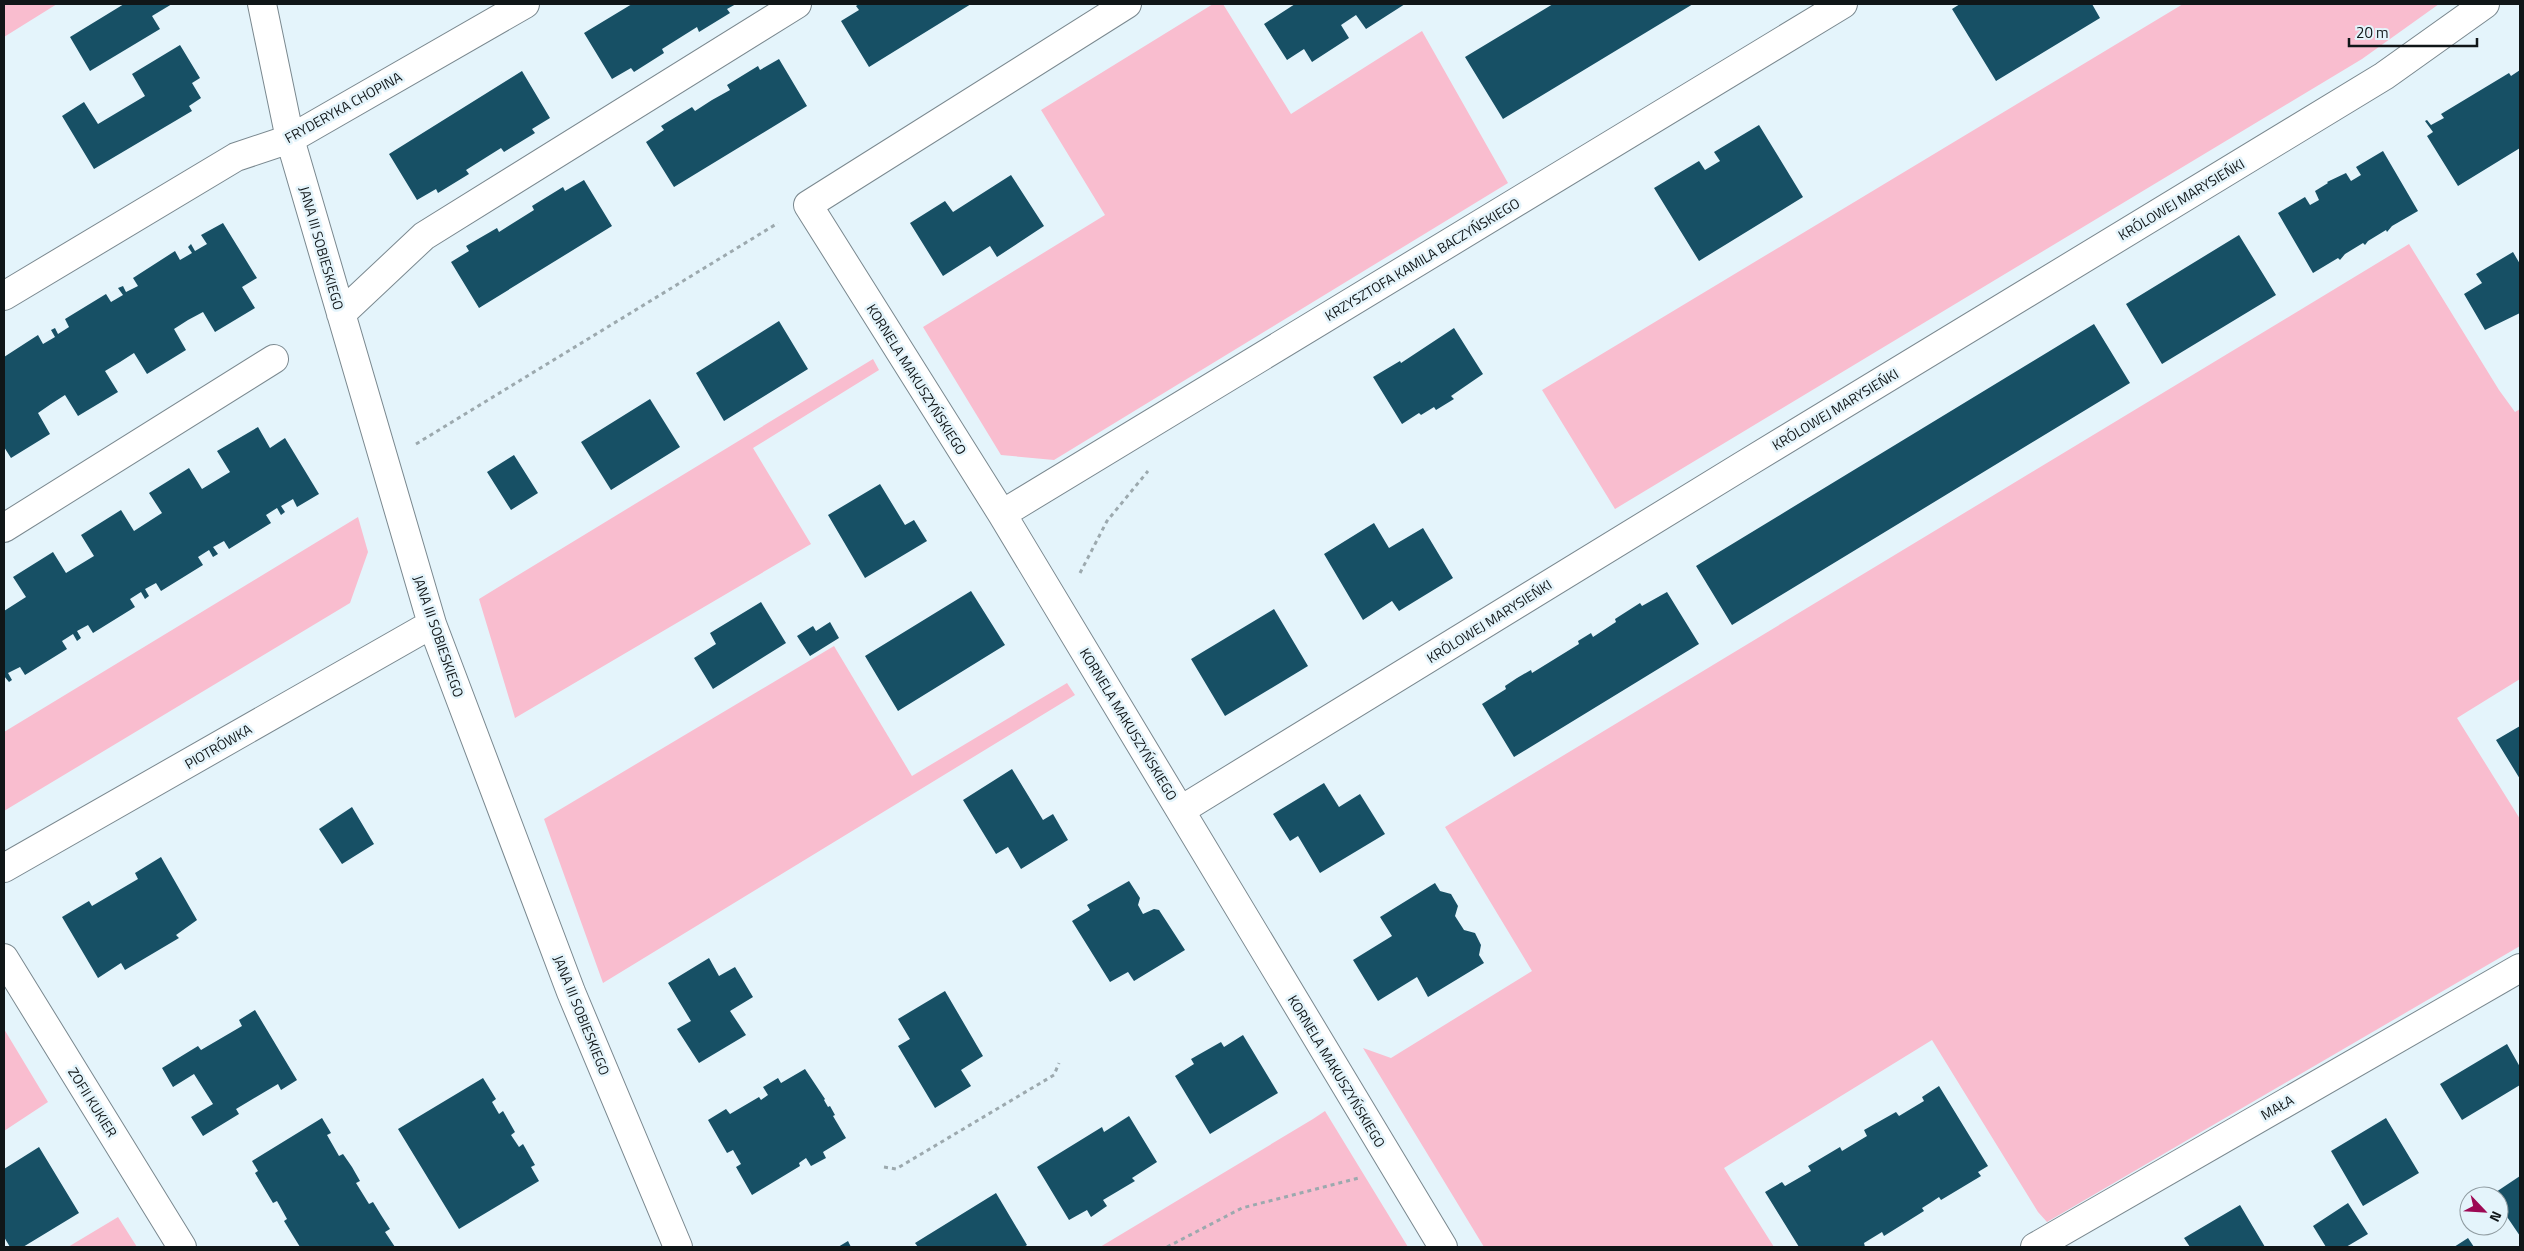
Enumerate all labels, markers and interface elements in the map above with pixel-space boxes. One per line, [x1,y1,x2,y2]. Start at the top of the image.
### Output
scale bar [2349,15,2476,47]
text: 20 m [2356,21,2389,44]
street label: FRYDERYKA CHOPINA [281,66,406,148]
street label: KRÓLOWEJ MARYSIEŃKI [2114,153,2248,245]
street label: JANA III SOBIESKIEGO [294,184,350,312]
street label: KRZYSZTOFA KAMILA BACZYŃSKIEGO [1321,192,1523,326]
street label: KORNELA MAKUSZYŃSKIEGO [862,299,972,459]
street label: KRÓLOWEJ MARYSIEŃKI [1768,363,1902,455]
street label: JANA III SOBIESKIEGO [408,572,470,700]
street label: KRÓLOWEJ MARYSIEŃKI [1422,574,1556,668]
street label: KORNELA MAKUSZYŃSKIEGO [1075,644,1183,804]
street label: PIOTRÓWKA [180,718,256,774]
street label: JANA III SOBIESKIEGO [548,952,616,1078]
street label: KORNELA MAKUSZYŃSKIEGO [1283,991,1391,1151]
street label: ZOFII KUKIER [63,1063,123,1141]
street label: MAŁA [2256,1089,2298,1125]
north arrow [2459,1186,2509,1236]
text: N [2485,1208,2508,1226]

